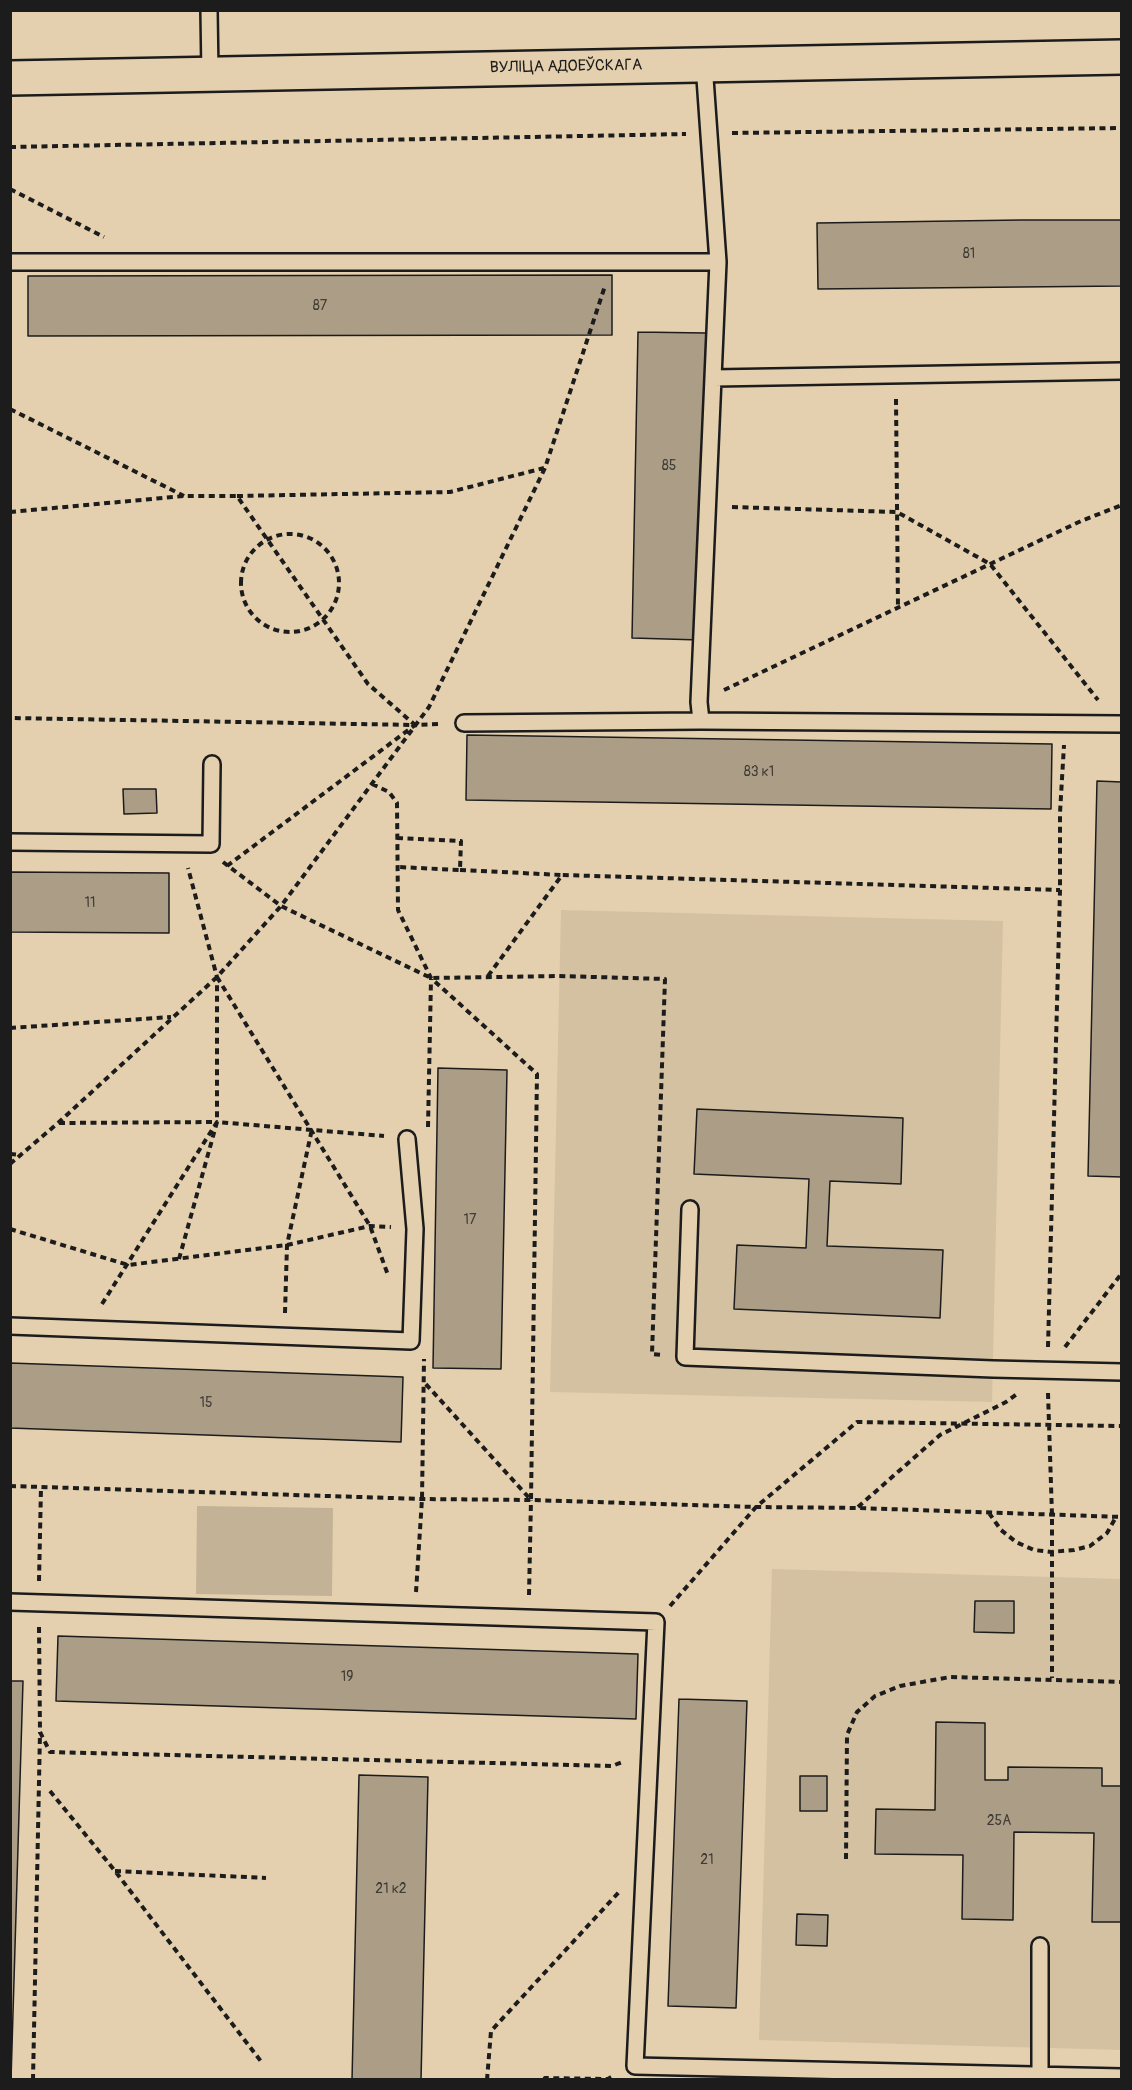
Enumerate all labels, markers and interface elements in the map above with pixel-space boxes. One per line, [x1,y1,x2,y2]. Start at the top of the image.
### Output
street label: ВУЛІЦА АДОЕЎСКАГА [489,56,643,78]
house number: 81 [963,246,975,262]
house number: 87 [313,298,327,314]
house number: 85 [662,458,676,474]
house number: 83 к1 [744,764,774,780]
house number: 11 [85,895,95,911]
house number: 17 [464,1212,476,1228]
house number: 15 [199,1395,213,1411]
house number: 19 [341,1669,353,1685]
house number: 25А [987,1813,1011,1829]
house number: 21 [700,1852,714,1868]
house number: 21 к2 [375,1881,407,1897]

